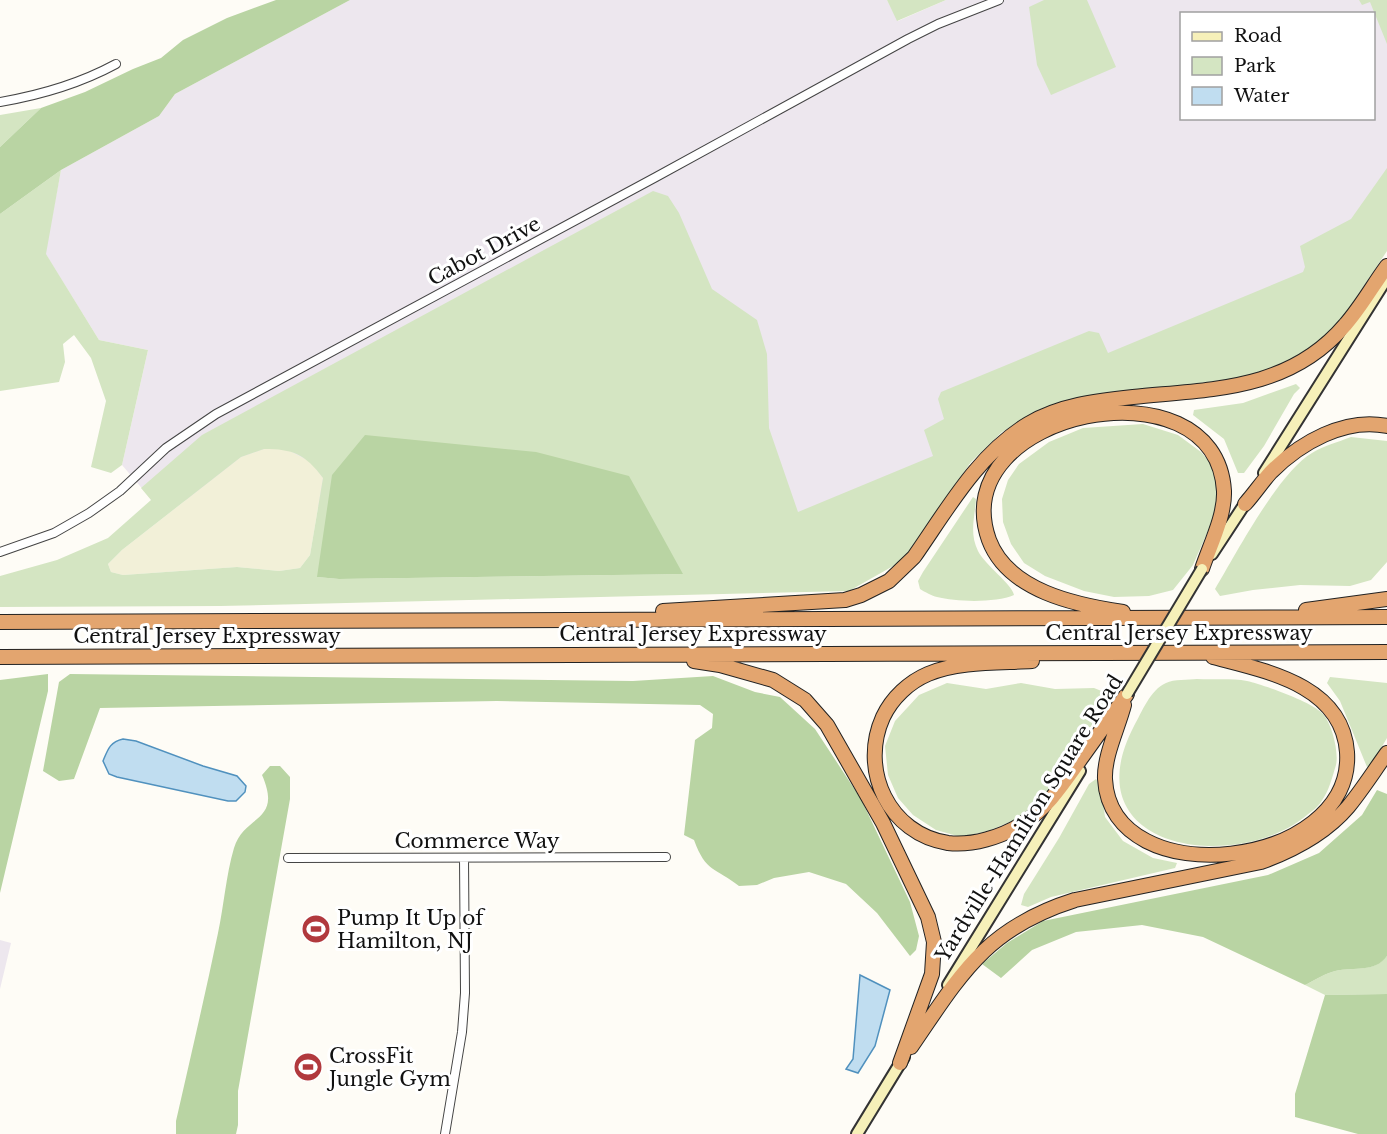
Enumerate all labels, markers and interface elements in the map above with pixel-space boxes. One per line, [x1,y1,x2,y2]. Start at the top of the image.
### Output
legend [1180,12,1375,120]
text: Road [1234,25,1282,47]
text: Park [1234,55,1276,77]
text: Water [1233,85,1290,107]
street label: Cabot Drive [424,211,544,291]
street label: Central Jersey Expressway [1045,621,1313,645]
street label: Central Jersey Expressway [559,622,827,646]
street label: Central Jersey Expressway [73,624,341,648]
street label: Yardville-Hamilton Square Road [930,670,1128,967]
street label: Commerce Way [394,829,560,853]
place label: Pump It Up of Hamilton, NJ [337,906,486,953]
sports icon: Pump It Up of Hamilton, NJ [300,913,332,945]
place label: CrossFit Jungle Gym [326,1044,451,1091]
sports icon: CrossFit Jungle Gym [292,1051,324,1083]

